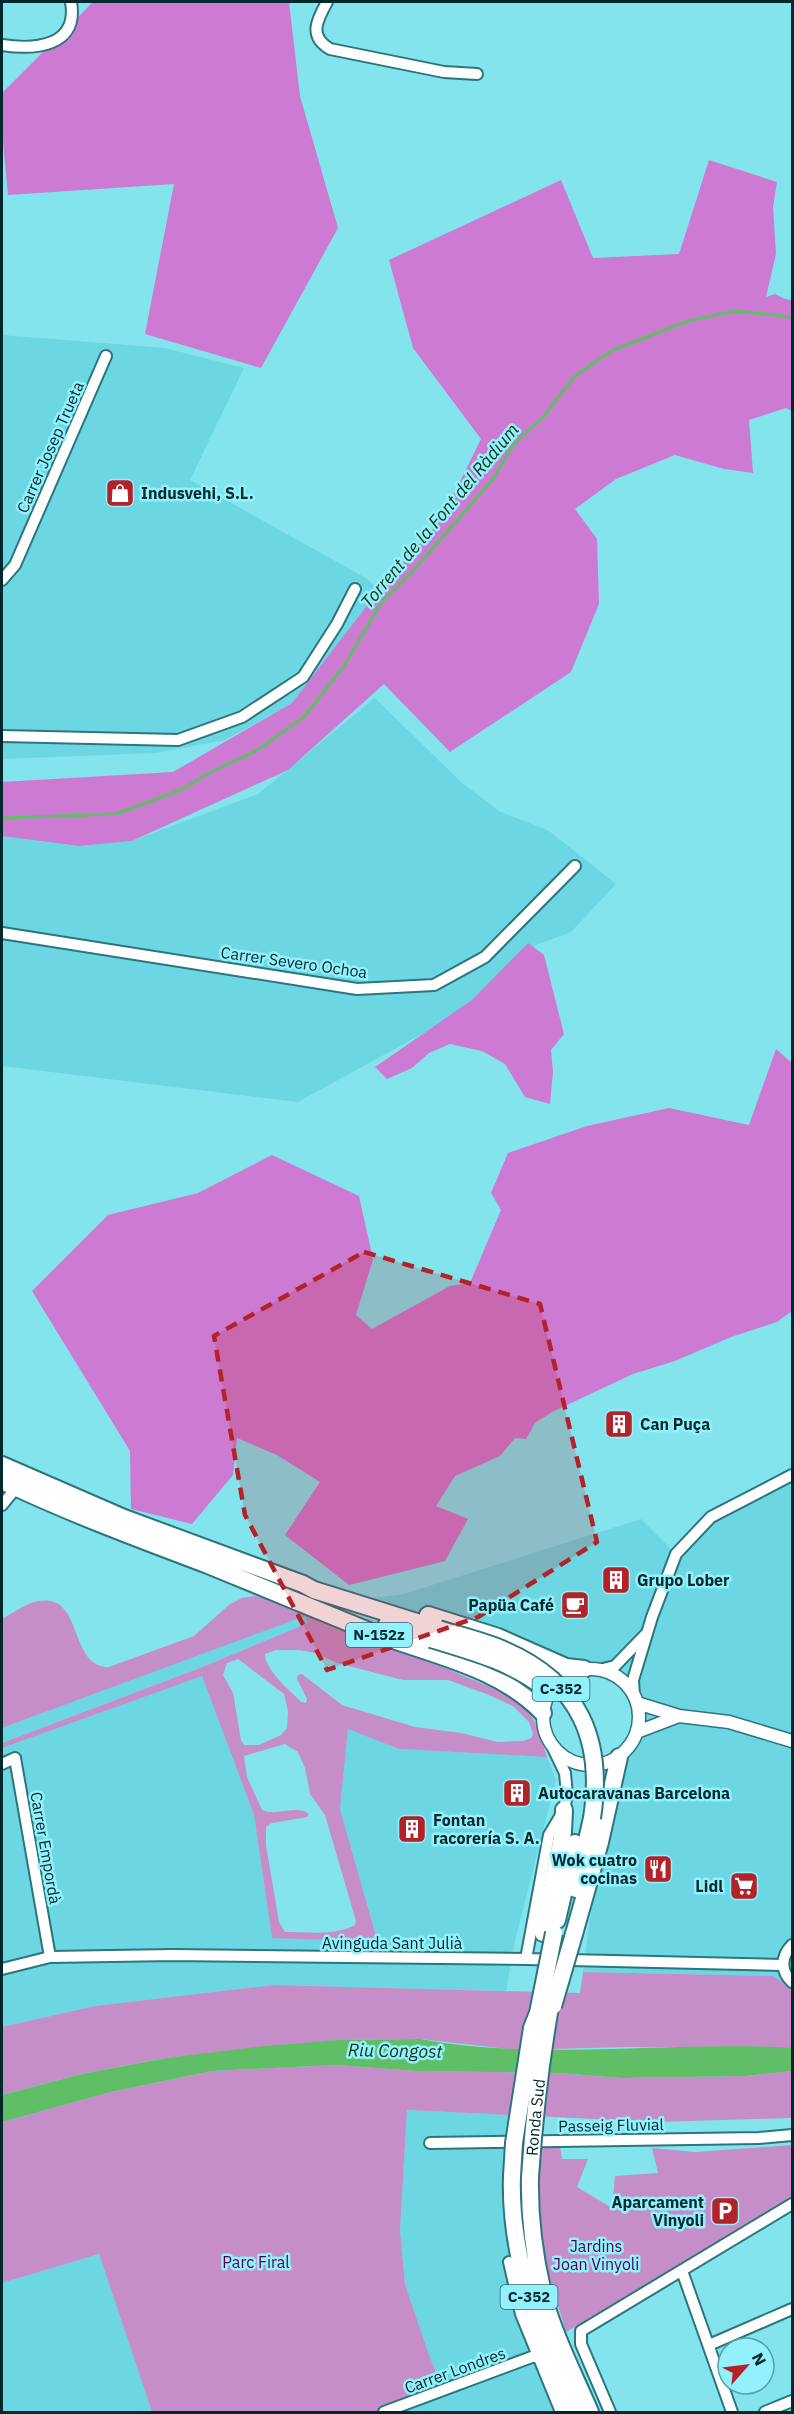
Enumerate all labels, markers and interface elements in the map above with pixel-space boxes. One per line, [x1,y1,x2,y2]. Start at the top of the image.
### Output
street label: Carrer Josep Trueta [12,378,88,516]
water label: Torrent de la Font del Ràdium [355,419,524,613]
shop icon: Indusvehi, S.L. [104,477,136,509]
place label: Indusvehi, S.L. [141,483,254,503]
street label: Carrer Severo Ochoa [220,942,369,982]
building icon: Can Puça [603,1408,635,1440]
place label: Can Puça [640,1414,710,1434]
building icon: Grupo Lober [600,1564,632,1596]
place label: Grupo Lober [637,1570,730,1590]
cafe icon: Papüa Café [559,1589,591,1621]
place label: Papüa Café [468,1595,554,1615]
road number: N-152z [346,1623,412,1647]
road number: C-352 [532,1677,590,1701]
building icon: Autocaravanas Barcelona [501,1777,533,1809]
place label: Autocaravanas Barcelona [538,1783,730,1803]
street label: Carrer Empordà [26,1790,66,1906]
place label: Fontan racorería S. A. [433,1810,540,1848]
building icon: Fontan racorería S. A. [396,1813,428,1845]
place label: Wok cuatro cocinas [551,1850,637,1888]
restaurant icon: Wok cuatro cocinas [642,1853,674,1885]
supermarket icon: Lidl [728,1870,760,1902]
place label: Lidl [695,1876,723,1896]
street label: Avinguda Sant Julià [322,1933,463,1953]
water label: Riu Congost [348,2038,444,2063]
street label: Ronda Sud [522,2078,549,2157]
street label: Passeig Fluvial [558,2114,664,2136]
place label: Aparcament Vinyoli [611,2192,704,2230]
parking icon: Aparcament Vinyoli [709,2195,741,2227]
park label: Jardins Joan Vinyoli [553,2236,639,2274]
park label: Parc Firal [222,2252,290,2272]
road number: C-352 [500,2285,558,2309]
north arrow [716,2336,776,2396]
street label: Carrer Londres [402,2342,508,2398]
text: N [748,2349,771,2369]

